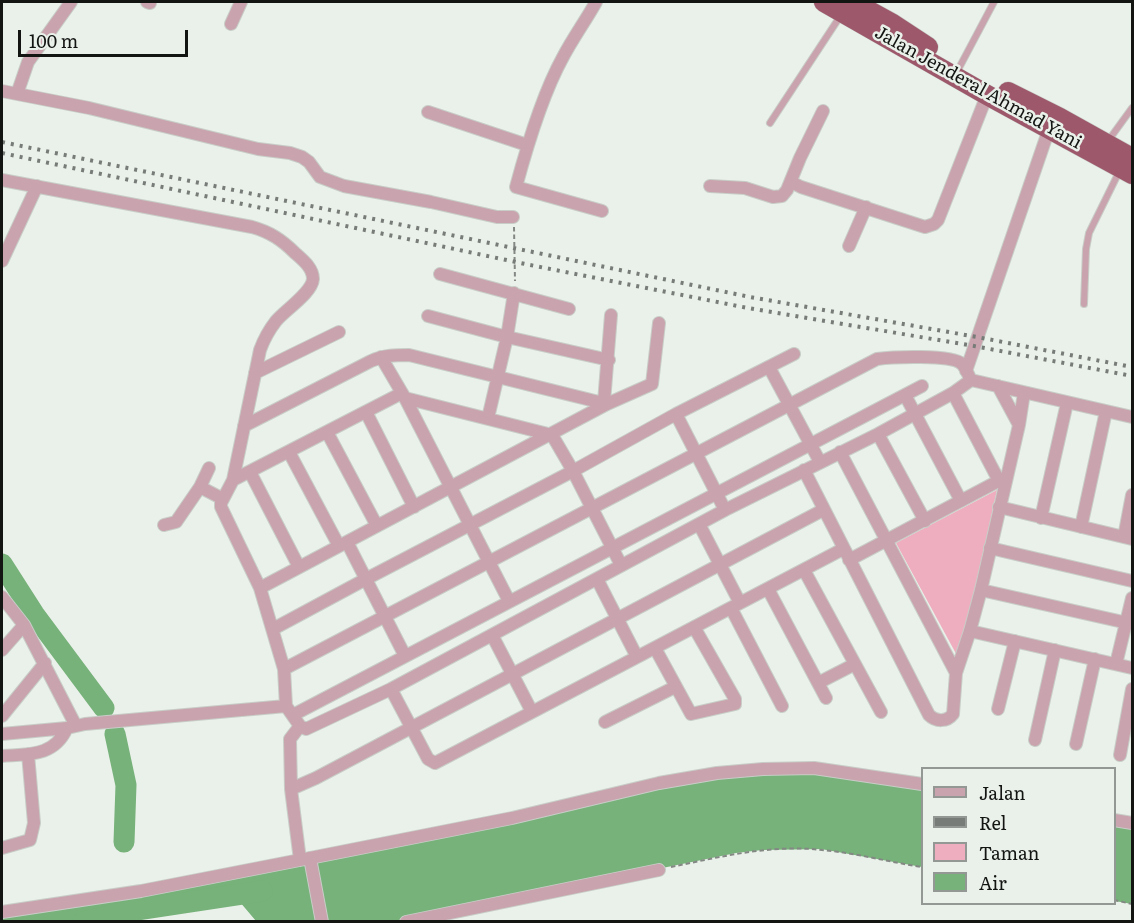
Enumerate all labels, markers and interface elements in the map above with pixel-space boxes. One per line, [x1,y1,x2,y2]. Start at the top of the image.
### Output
scale bar [21,18,190,56]
street label: Jalan Jenderal Ahmad Yani [871,22,1085,154]
text: 100 m [29,27,78,54]
legend [921,767,1116,905]
text: Jalan [979,779,1025,806]
text: Rel [979,809,1007,836]
text: Taman [979,839,1039,866]
text: Air [979,869,1007,896]

